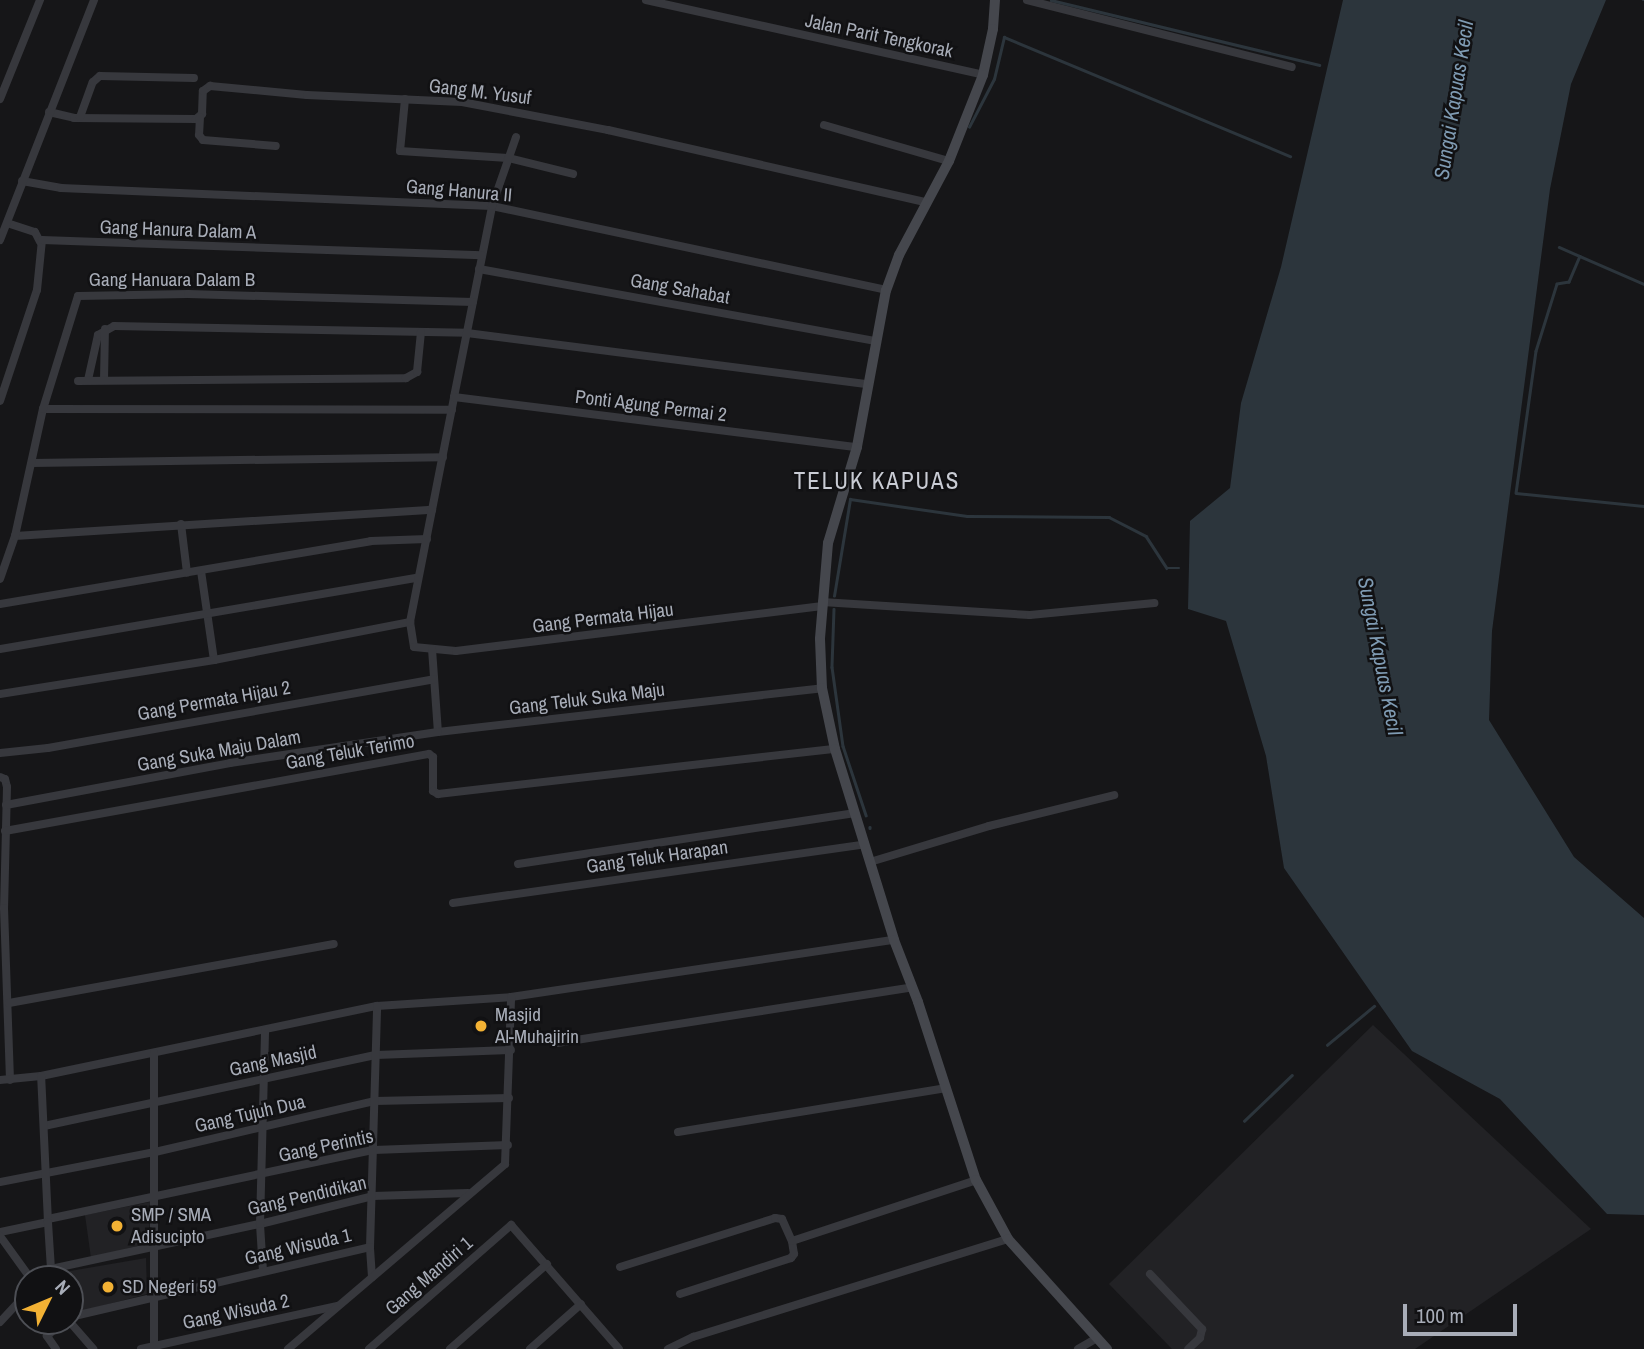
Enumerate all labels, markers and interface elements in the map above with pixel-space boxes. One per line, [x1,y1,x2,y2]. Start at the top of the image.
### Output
street label: Jalan Parit Tengkorak [803,9,955,63]
water label: Sungai Kapuas Kecil [1429,19,1479,181]
street label: Gang M. Yusuf [427,74,533,110]
street label: Gang Hanura II [405,175,513,207]
street label: Gang Hanura Dalam A [99,216,257,244]
street label: Gang Hanuara Dalam B [89,269,255,291]
street label: Gang Sahabat [629,269,731,309]
street label: Ponti Agung Permai 2 [574,385,728,427]
district label: TELUK KAPUAS [795,467,959,495]
water label: Sungai Kapuas Kecil [1352,575,1408,737]
street label: Gang Permata Hijau [531,598,675,638]
street label: Gang Permata Hijau 2 [136,676,292,726]
street label: Gang Teluk Suka Maju [508,678,666,720]
street label: Gang Suka Maju Dalam [136,725,302,777]
street label: Gang Teluk Terimo [284,729,416,775]
street label: Gang Teluk Harapan [585,836,729,878]
place label: Masjid Al-Muhajirin [495,1004,579,1048]
marker: Masjid Al-Muhajirin [473,1018,489,1034]
street label: Gang Masjid [227,1041,319,1081]
street label: Gang Tujuh Dua [192,1090,308,1138]
street label: Gang Perintis [277,1125,375,1167]
street label: Gang Pendidikan [245,1171,369,1221]
place label: SMP / SMA Adisucipto [131,1204,212,1248]
marker: SMP / SMA Adisucipto [109,1218,125,1234]
street label: Gang Wisuda 1 [243,1224,353,1270]
street label: Gang Mandiri 1 [381,1232,477,1320]
north arrow [14,1265,84,1335]
text: N [50,1274,76,1300]
place label: SD Negeri 59 [122,1276,216,1298]
marker: SD Negeri 59 [100,1279,116,1295]
street label: Gang Wisuda 2 [181,1290,291,1334]
scale bar [1406,1290,1520,1334]
text: 100 m [1416,1301,1464,1330]

